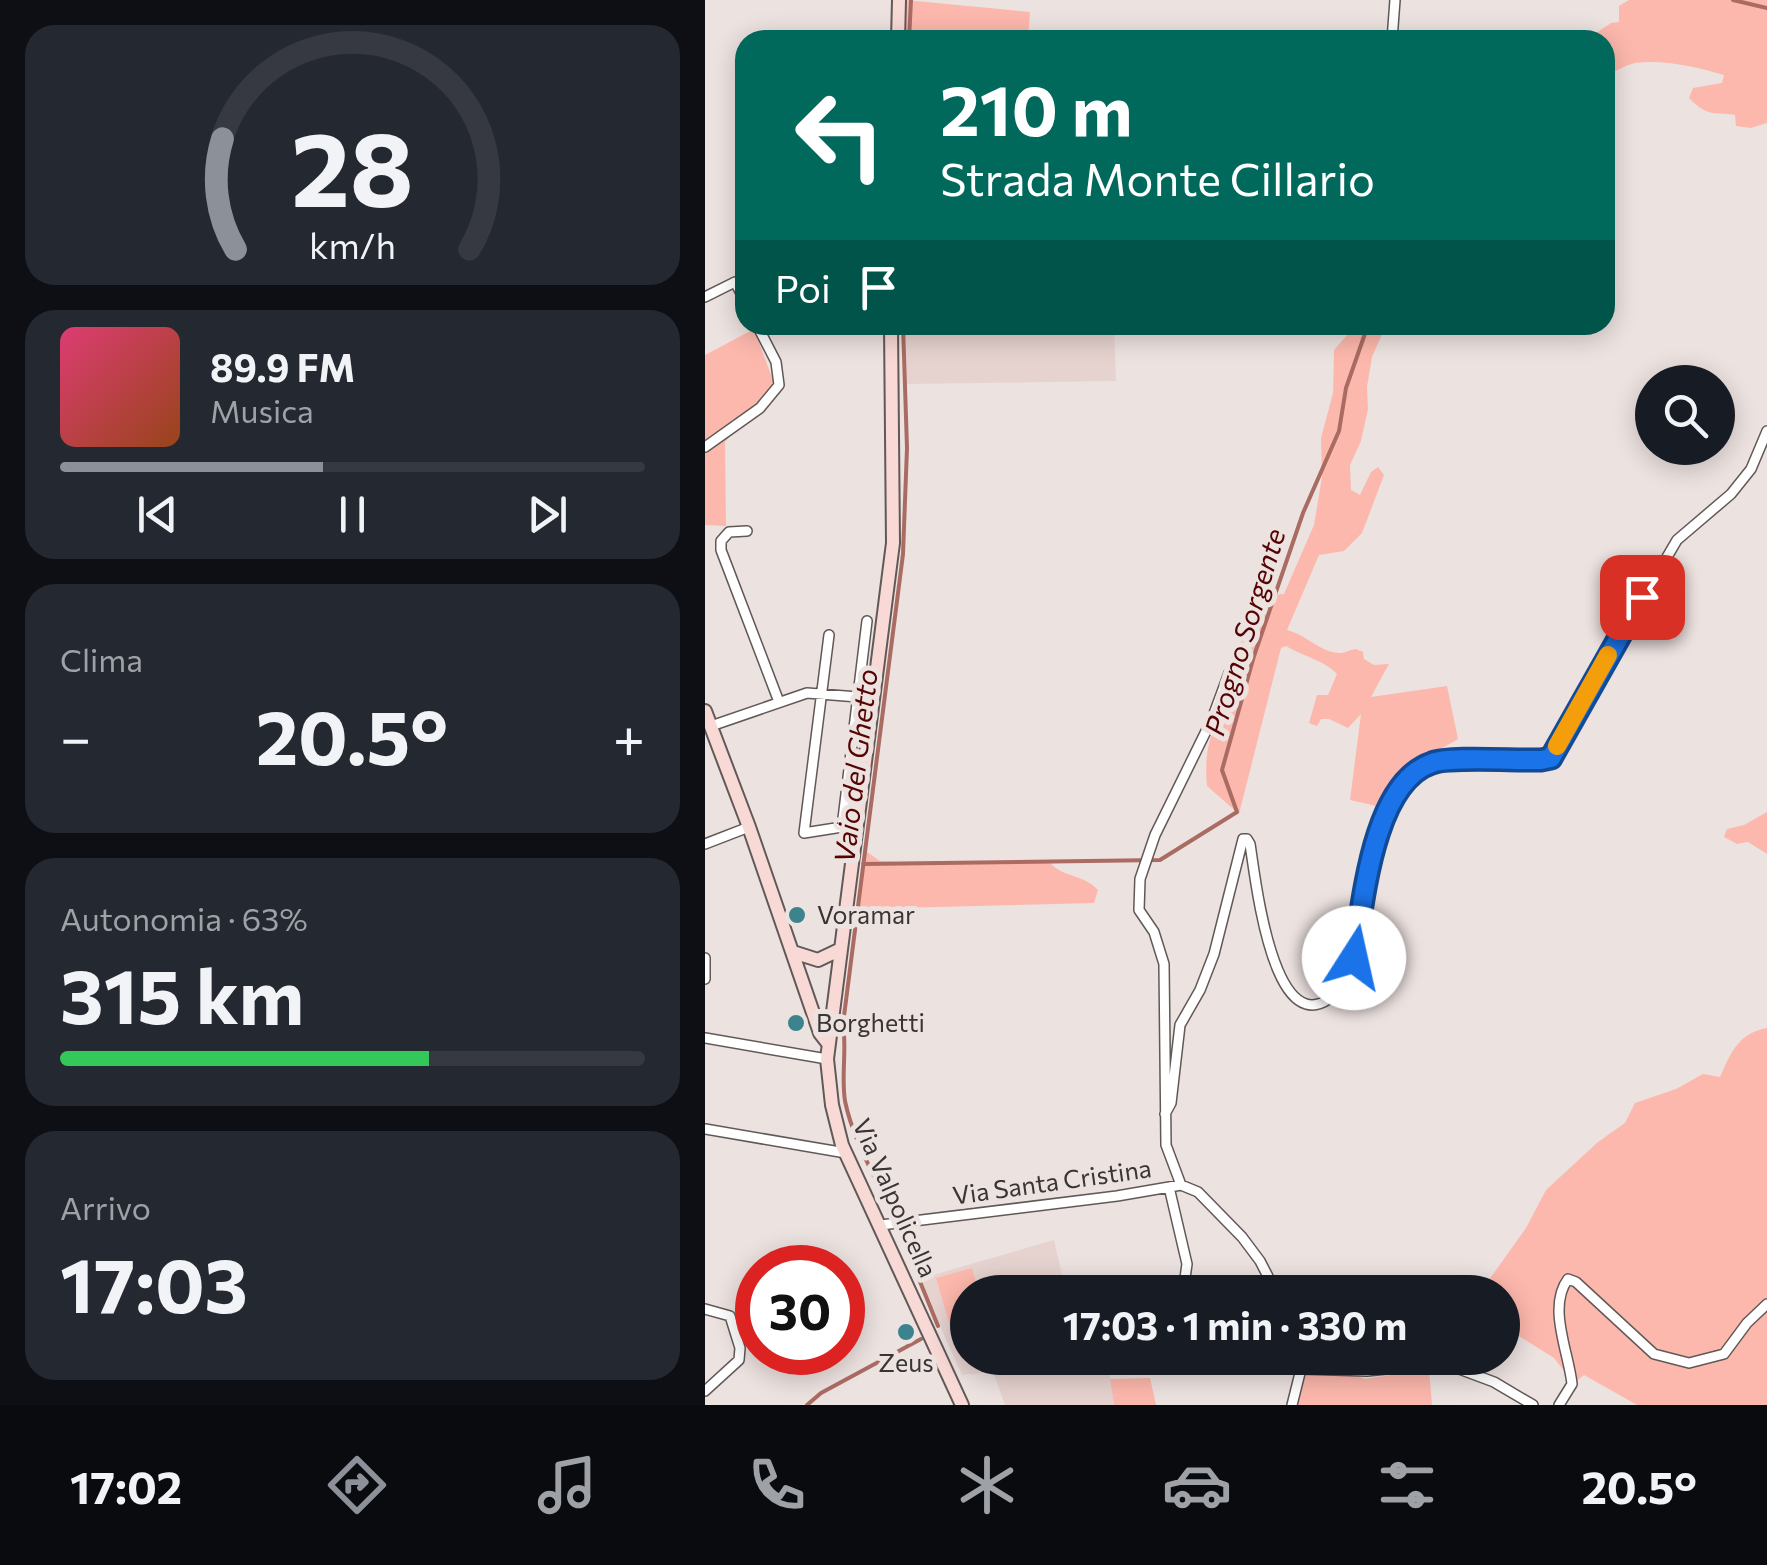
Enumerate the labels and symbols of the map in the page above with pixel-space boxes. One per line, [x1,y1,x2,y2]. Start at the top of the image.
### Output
water label: Progno Sorgente [1196,524,1292,739]
pin [1600,555,1685,640]
water label: Vaio del Ghetto [826,667,884,865]
place label: Voramar [817,899,915,929]
marker: Voramar [786,904,808,926]
position arrow [1302,906,1406,1010]
place label: Borghetti [816,1007,925,1037]
marker: Borghetti [785,1012,807,1034]
street label: Via Valpolicella [848,1114,944,1282]
street label: Via Santa Cristina [950,1152,1153,1210]
speed limit sign: 30 [735,1245,865,1375]
marker: Zeus [895,1321,917,1343]
place label: Zeus [878,1347,934,1377]

